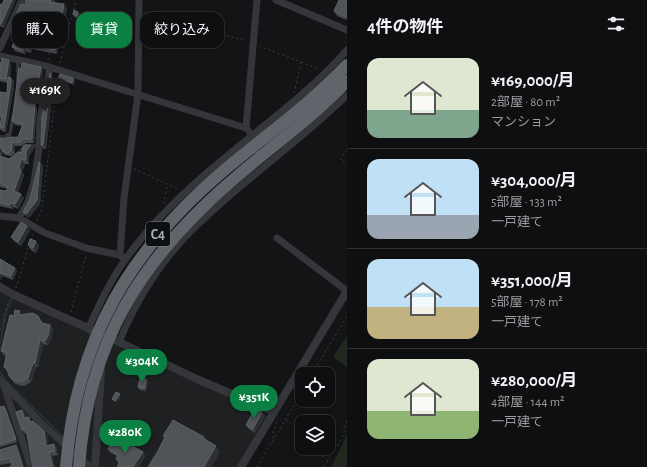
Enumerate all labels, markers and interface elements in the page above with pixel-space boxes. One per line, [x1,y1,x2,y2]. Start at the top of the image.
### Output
chip: 購入 [12,12,68,48]
chip: 賃貸 [76,12,132,48]
chip: 絞り込み [140,12,224,48]
icon: filters [605,13,627,35]
text: 4件の物件 [367,18,444,35]
text: ¥169,000/月 [491,72,575,89]
icon: home [399,74,447,122]
pin: ¥169K [17,78,73,112]
text: ¥169K [29,84,61,97]
text: 2部屋 · 80 m² [491,96,560,109]
text: マンション [491,116,556,129]
text: ¥304,000/月 [491,172,577,189]
icon: home [399,175,447,223]
text: 5部屋 · 133 m² [491,196,562,209]
text: 一戸建て [491,216,543,229]
road number: C4 [146,222,170,246]
text: ¥351,000/月 [491,272,573,289]
icon: home [399,275,447,323]
text: 5部屋 · 178 m² [491,296,563,309]
text: 一戸建て [491,316,543,329]
pin: ¥304K [114,349,170,383]
text: ¥304K [125,355,159,368]
map controls [295,367,335,455]
button: locate [295,367,335,407]
text: ¥280,000/月 [491,372,577,389]
icon: home [399,375,447,423]
pin: ¥351K [226,385,282,419]
text: ¥351K [239,391,269,404]
text: 4部屋 · 144 m² [491,396,565,409]
button: layers [295,415,335,455]
text: 一戸建て [491,416,543,429]
pin: ¥280K [97,420,153,454]
text: ¥280K [108,426,142,439]

